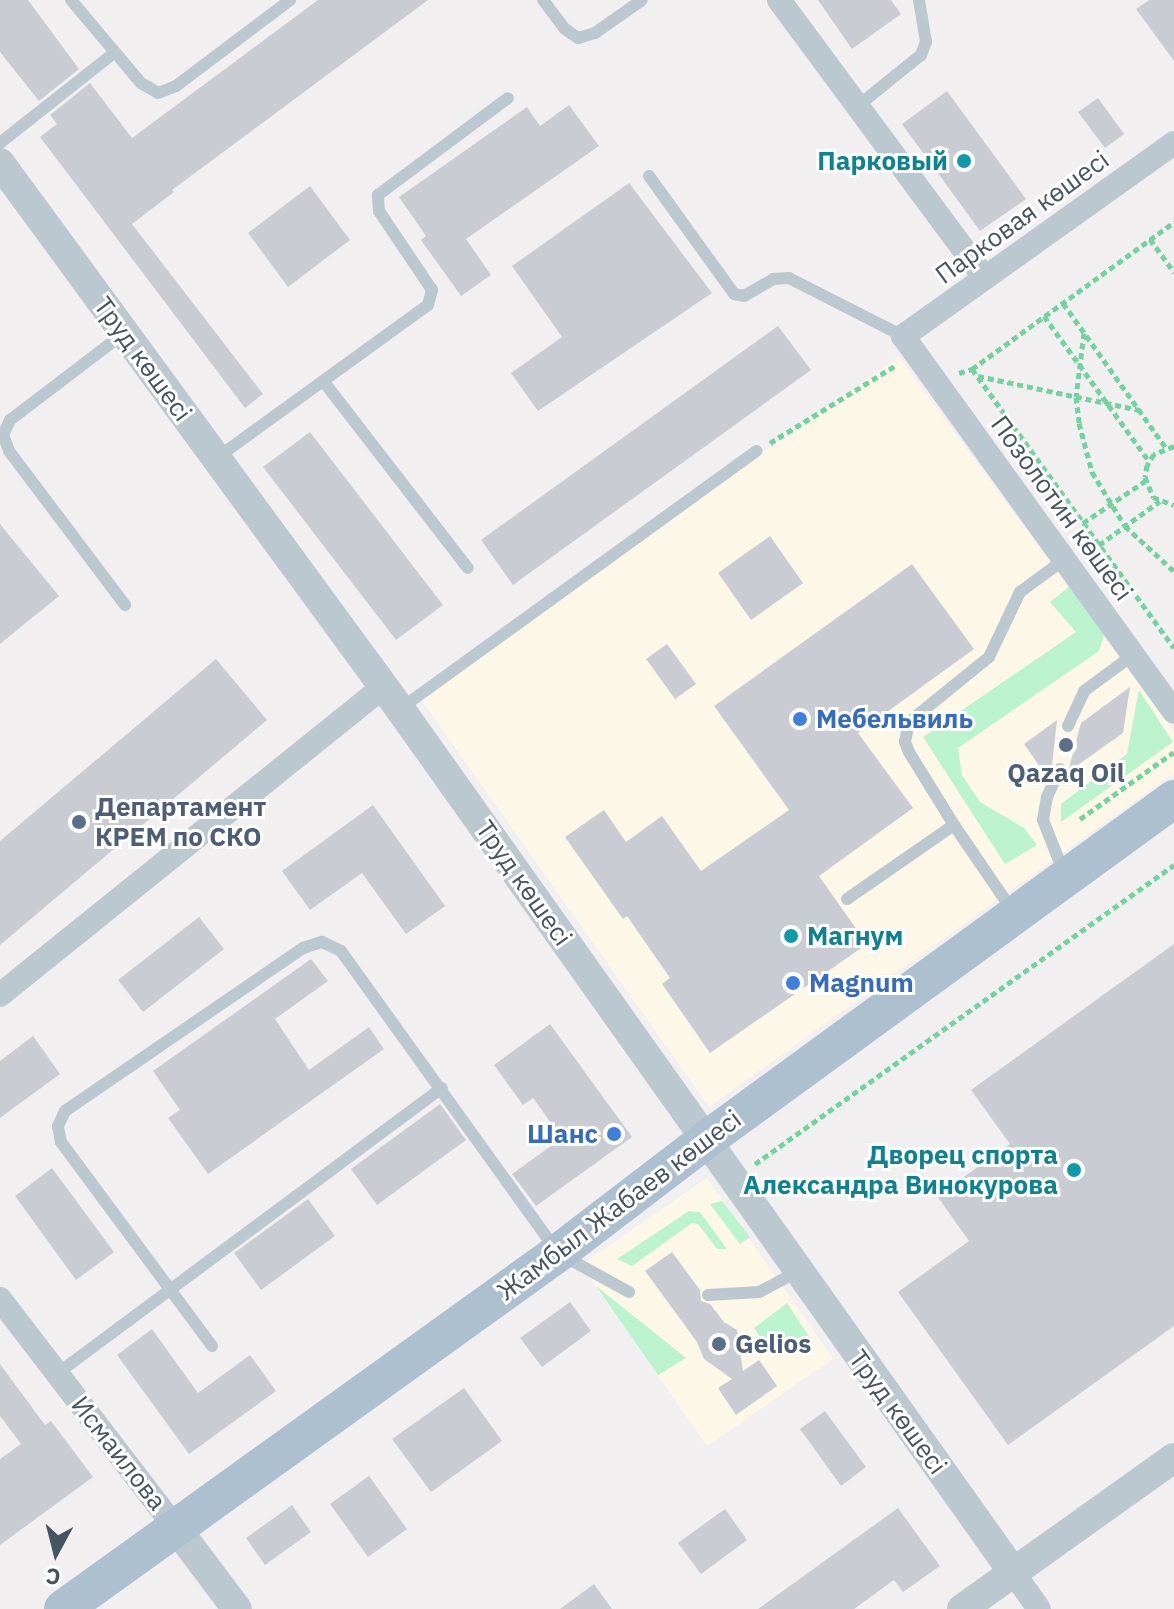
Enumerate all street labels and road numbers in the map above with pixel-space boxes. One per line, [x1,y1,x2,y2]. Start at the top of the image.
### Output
street label: Парковая көшесі [929,144,1115,290]
street label: Труд көшесі [88,291,198,427]
street label: Позолотин көшесі [984,410,1140,606]
street label: Труд көшесі [469,814,579,952]
street label: Жамбыл Жабаев көшесі [491,1103,747,1307]
street label: Труд көшесі [843,1344,953,1480]
street label: Исмаилова [65,1390,173,1516]

